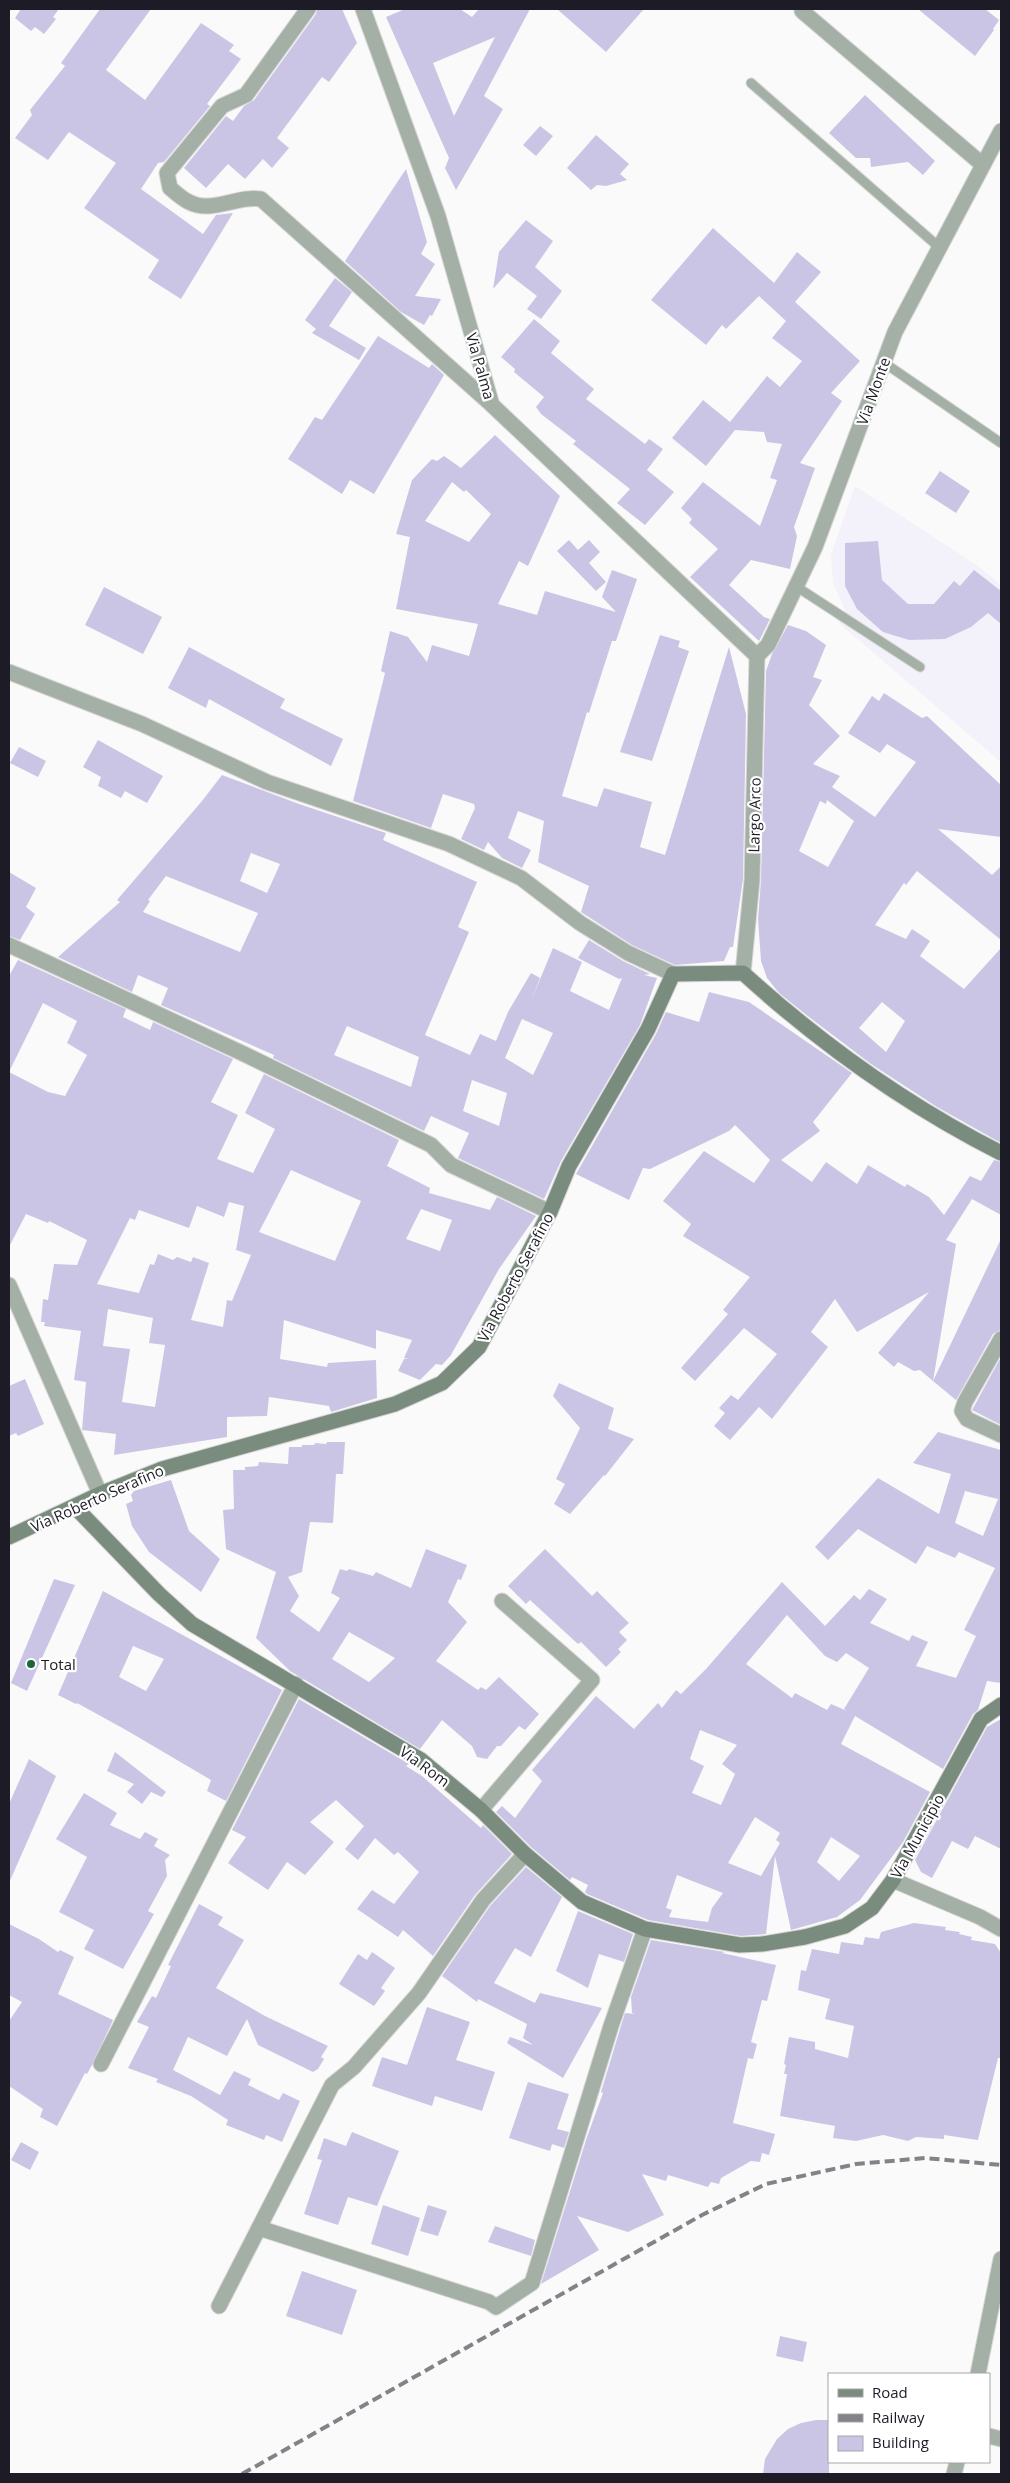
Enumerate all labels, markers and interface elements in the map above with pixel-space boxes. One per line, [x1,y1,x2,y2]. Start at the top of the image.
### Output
street label: Via Palma [462,330,500,402]
street label: Via Monte [852,354,894,428]
street label: Largo Arco [743,777,765,853]
street label: Via Roberto Serafino [473,1209,557,1345]
street label: Via Roberto Serafino [27,1460,167,1536]
place label: Total [41,1654,76,1674]
marker: Total [25,1658,37,1670]
street label: Via Rom [396,1741,454,1791]
street label: Via Municipio [886,1790,948,1882]
legend [828,2373,990,2463]
text: Road [872,2382,908,2402]
text: Railway [872,2407,925,2427]
text: Building [872,2432,929,2452]

